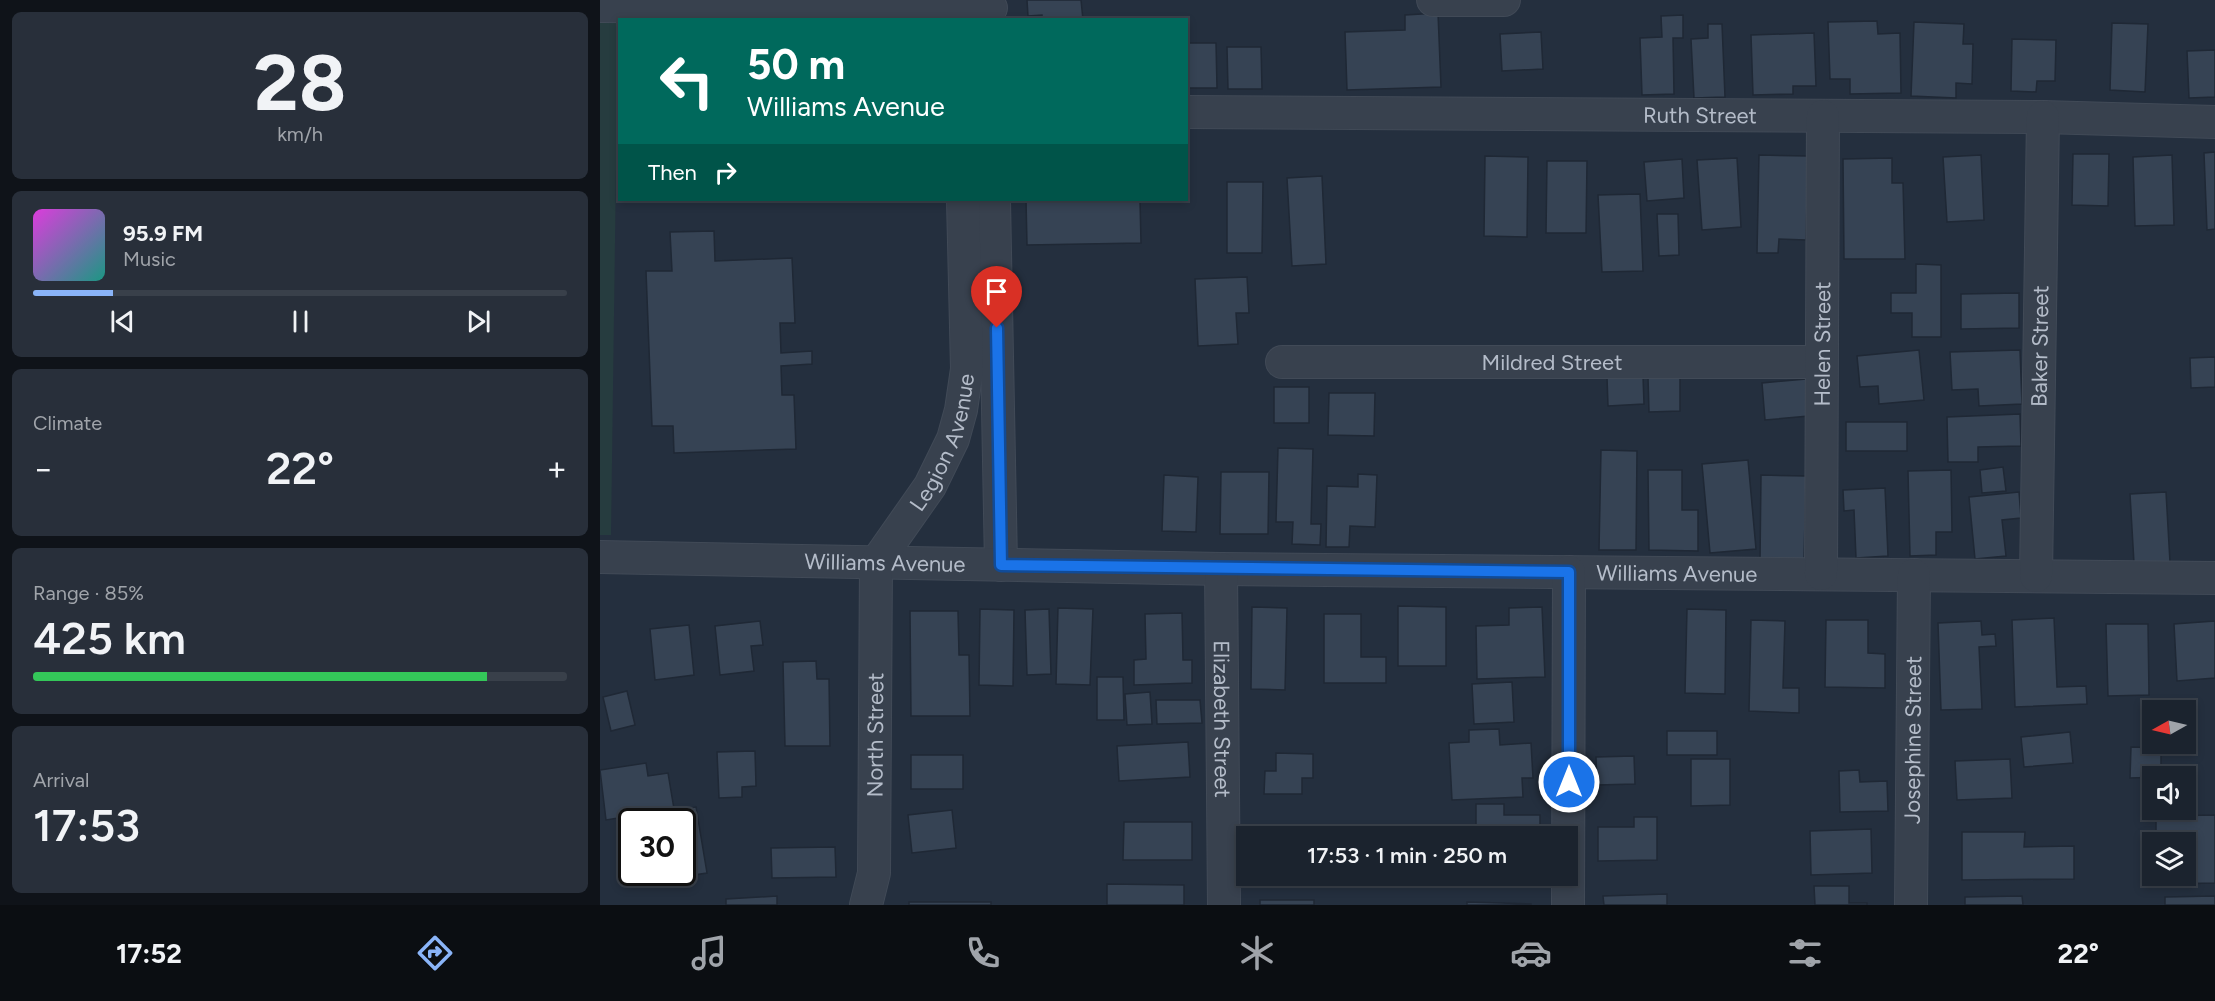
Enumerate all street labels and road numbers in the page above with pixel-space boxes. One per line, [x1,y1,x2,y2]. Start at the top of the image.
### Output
street label: Ruth Street [1643,102,1757,129]
street label: Helen Street [1809,282,1836,406]
street label: Baker Street [2026,285,2054,407]
street label: Mildred Street [1482,349,1622,376]
street label: Legion Avenue [904,372,980,516]
street label: Williams Avenue [804,548,966,578]
street label: Williams Avenue [1596,559,1758,588]
street label: Elizabeth Street [1208,640,1236,798]
street label: Josephine Street [1899,656,1927,824]
street label: North Street [861,672,889,798]

